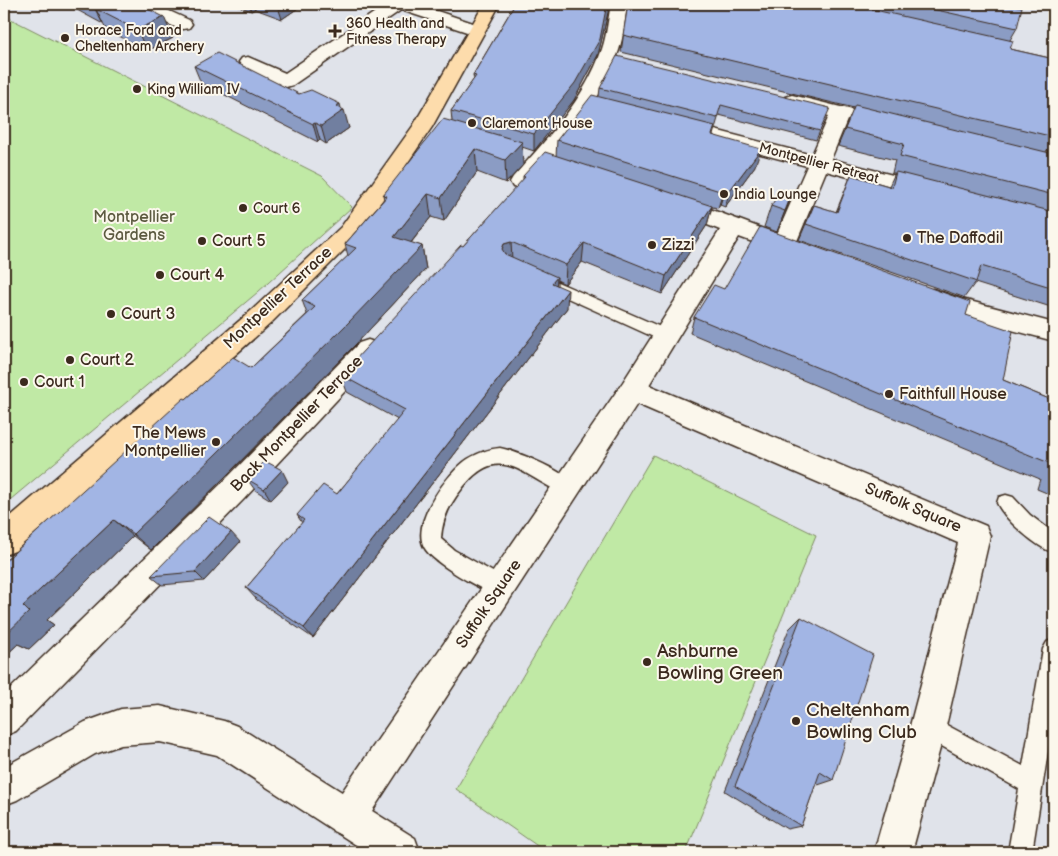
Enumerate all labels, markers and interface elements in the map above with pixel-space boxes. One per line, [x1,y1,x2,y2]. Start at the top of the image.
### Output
place label: 360 Health and Fitness Therapy [346,15,447,48]
place label: Horace Ford and Cheltenham Archery [75,22,205,55]
marker: 360 Health and Fitness Therapy [328,24,342,38]
marker: Horace Ford and Cheltenham Archery [59,32,71,44]
place label: King William IV [147,81,240,98]
marker: King William IV [131,83,143,95]
place label: Claremont House [482,115,593,132]
marker: Claremont House [466,117,478,129]
street label: Montpellier Retreat [757,139,881,187]
place label: India Lounge [734,186,817,203]
marker: India Lounge [718,188,730,200]
place label: Court 6 [253,200,301,217]
marker: Court 6 [237,202,249,214]
park label: Montpellier Gardens [93,208,175,245]
place label: The Daffodil [917,229,1003,248]
place label: Court 5 [212,232,266,251]
marker: The Daffodil [901,232,913,244]
marker: Court 5 [196,235,208,247]
place label: Zizzi [661,236,695,255]
marker: Zizzi [646,239,658,251]
street label: Montpellier Terrace [220,243,337,353]
place label: Court 4 [170,266,224,285]
marker: Court 4 [154,269,166,281]
place label: Court 3 [121,305,175,324]
marker: Court 3 [105,308,117,320]
place label: Court 2 [80,351,134,370]
street label: Back Montpellier Terrace [227,352,367,496]
marker: Court 2 [64,354,76,366]
place label: Court 1 [34,373,85,392]
marker: Court 1 [18,376,30,388]
place label: Faithfull House [899,385,1007,404]
marker: Faithfull House [883,388,895,400]
place label: The Mews Montpellier [124,424,206,461]
marker: The Mews Montpellier [210,436,222,448]
street label: Suffolk Square [862,479,965,537]
street label: Suffolk Square [452,556,526,652]
place label: Ashburne Bowling Green [657,640,783,685]
marker: Ashburne Bowling Green [641,656,653,668]
place label: Cheltenham Bowling Club [806,699,917,744]
marker: Cheltenham Bowling Club [790,715,802,727]

